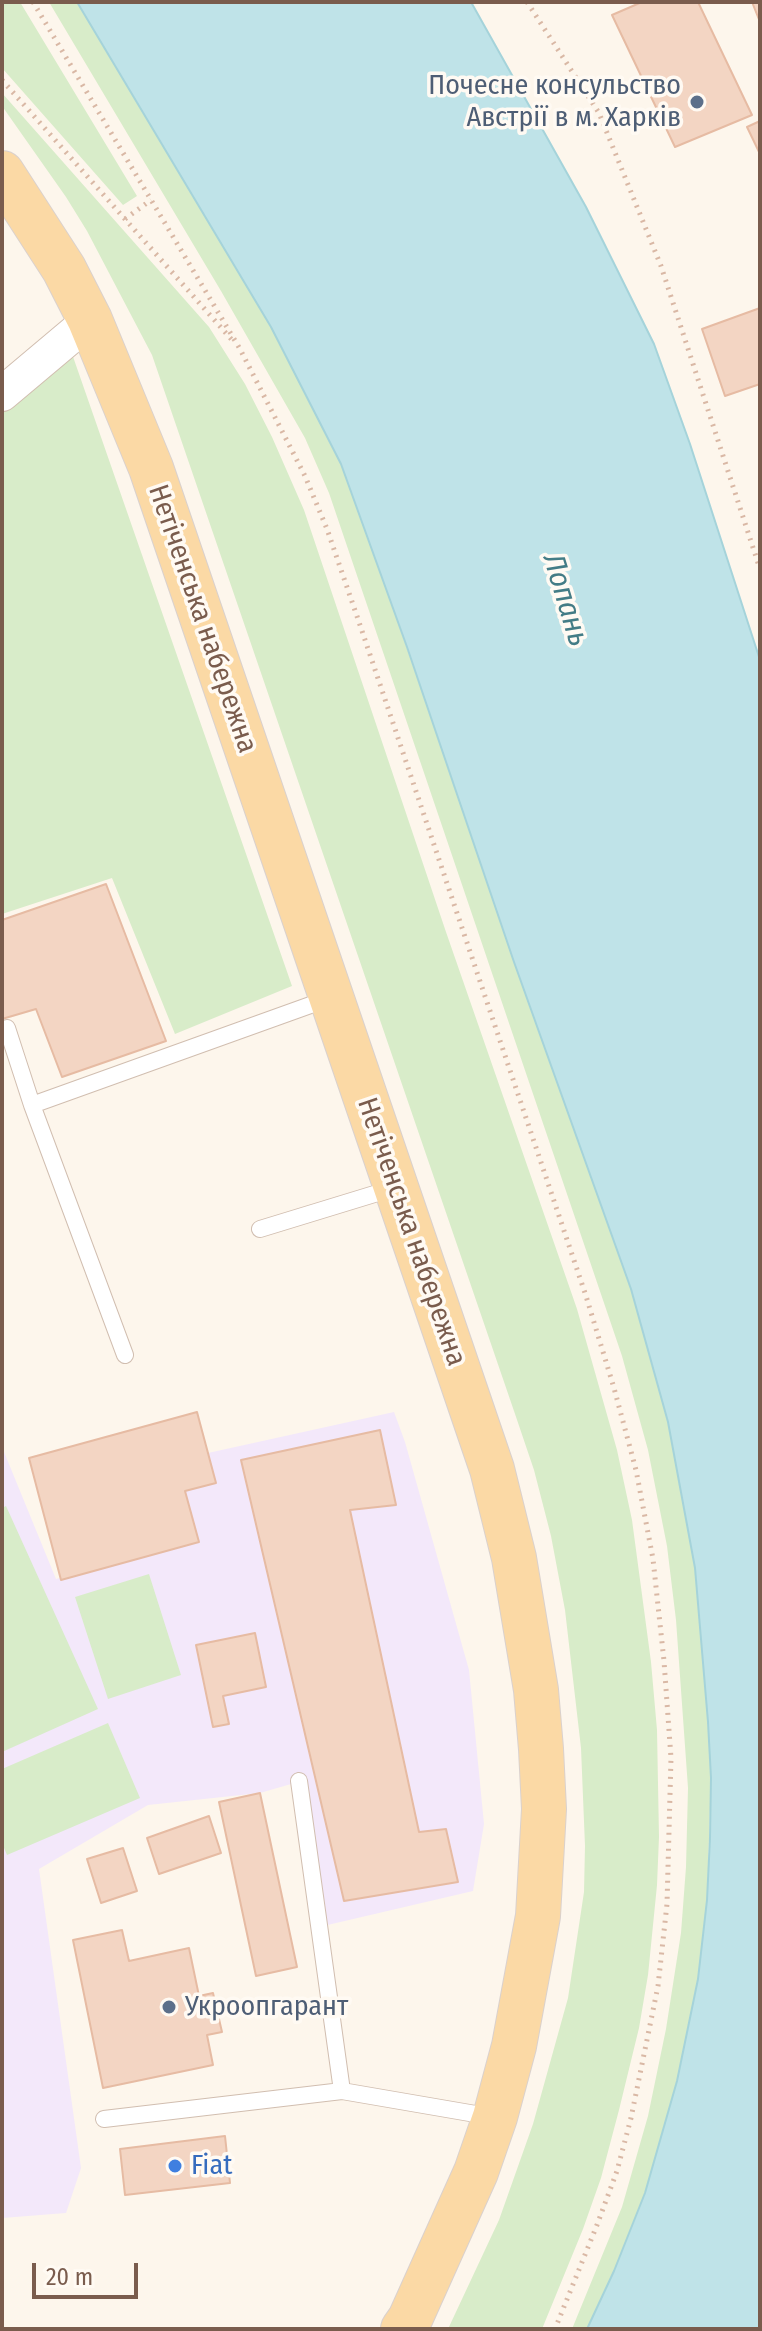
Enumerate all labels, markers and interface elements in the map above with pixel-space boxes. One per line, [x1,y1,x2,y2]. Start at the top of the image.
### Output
place label: Почесне консульство Австрії в м. Харків [428,69,681,135]
marker: Почесне консульство Австрії в м. Харків [688,93,706,111]
street label: Нетіченська набережна [140,481,264,757]
water label: Лопань [534,550,596,650]
street label: Нетіченська набережна [349,1094,473,1370]
place label: Укроопгарант [185,1990,348,2024]
marker: Укроопгарант [160,1998,178,2016]
place label: Fiat [191,2149,232,2183]
marker: Fiat [166,2157,184,2175]
scale bar [36,2247,142,2297]
text: 20 m [46,2263,93,2291]

